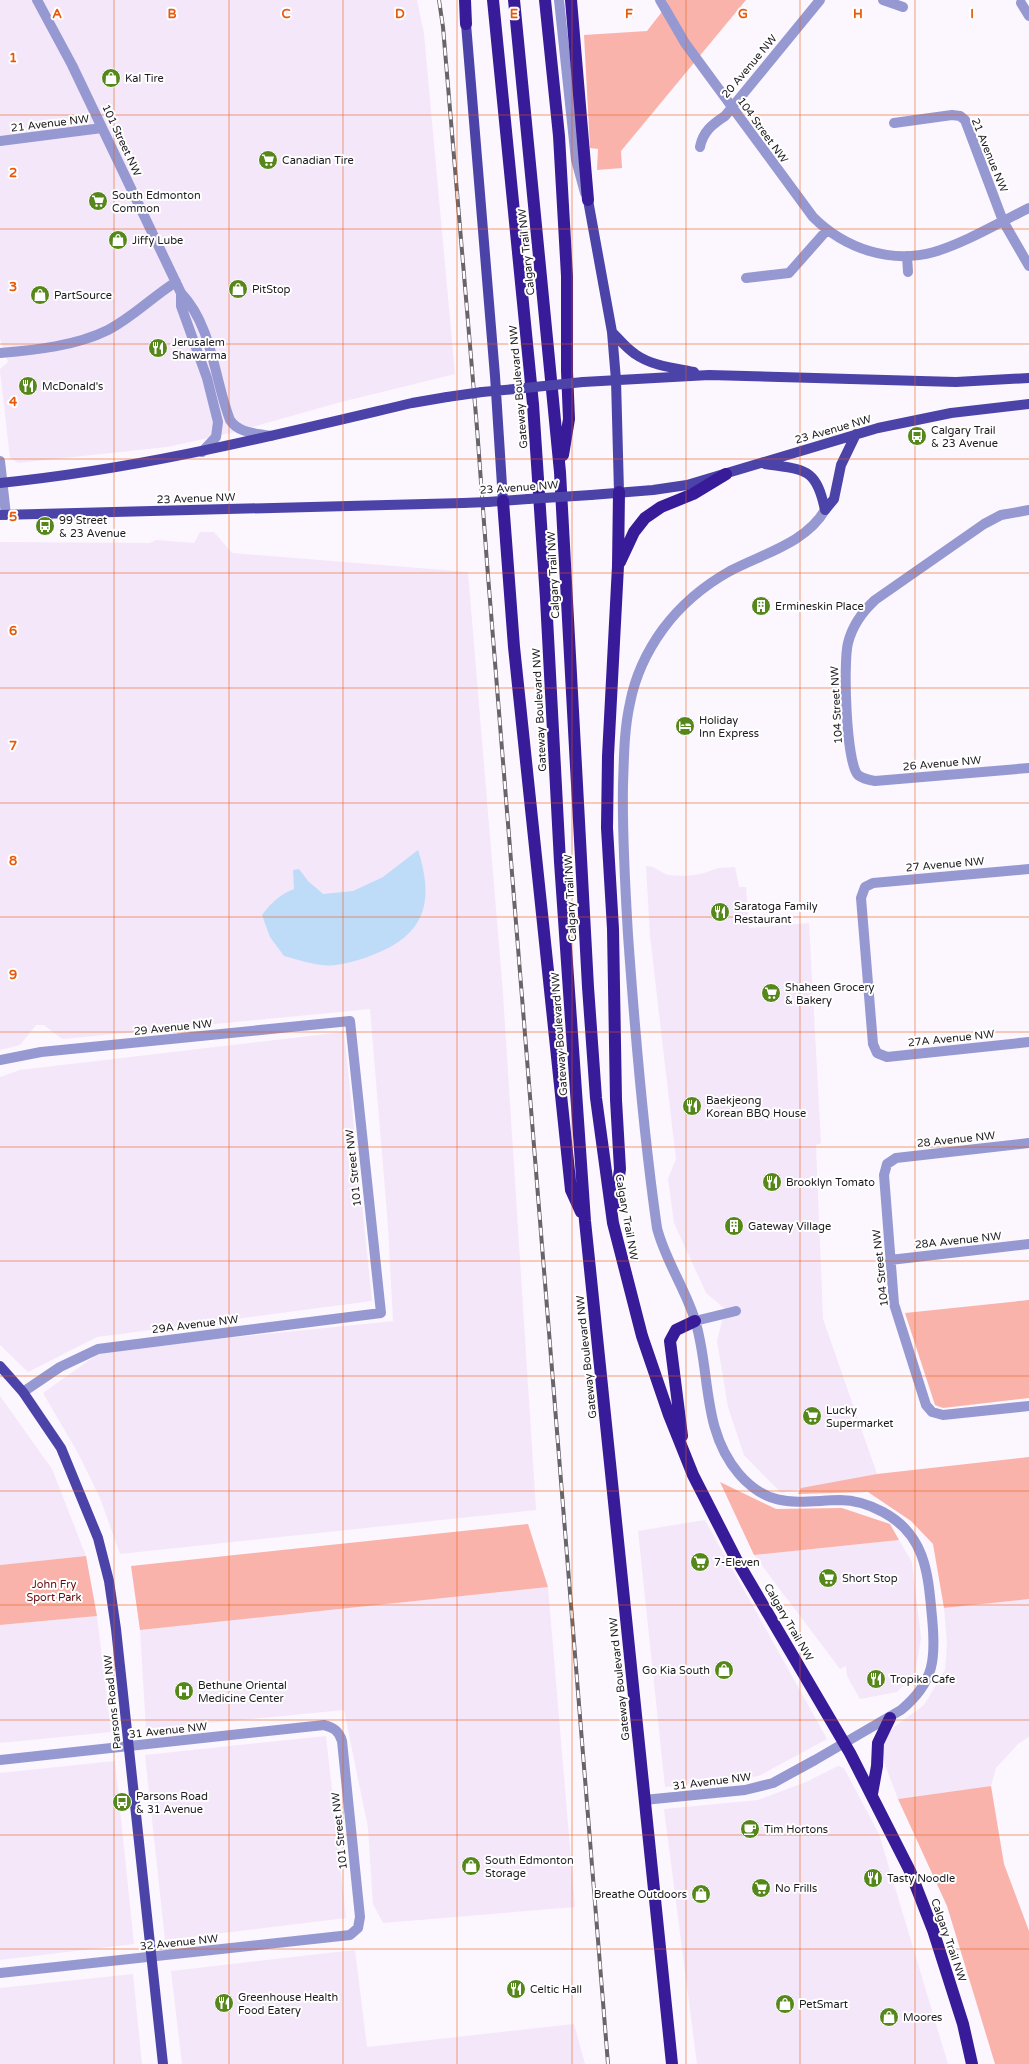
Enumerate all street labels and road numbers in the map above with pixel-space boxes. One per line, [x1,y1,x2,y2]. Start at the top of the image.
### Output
street label: 20 Avenue NW [719,32,780,101]
street label: 104 Street NW [734,95,791,166]
street label: 101 Street NW [99,102,144,178]
street label: 21 Avenue NW [10,112,90,135]
street label: 21 Avenue NW [969,116,1010,194]
street label: Calgary Trail NW [515,208,538,296]
street label: Gateway Boulevard NW [507,325,530,449]
street label: 23 Avenue NW [793,412,873,447]
street label: 23 Avenue NW [479,478,559,497]
street label: 23 Avenue NW [156,491,236,506]
street label: Calgary Trail NW [545,531,562,619]
street label: Gateway Boulevard NW [530,648,549,772]
street label: 104 Street NW [828,666,845,744]
street label: 26 Avenue NW [902,754,982,773]
street label: Calgary Trail NW [562,854,579,942]
street label: 27 Avenue NW [905,855,985,874]
street label: Gateway Boulevard NW [549,972,570,1096]
street label: 29 Avenue NW [133,1017,213,1038]
street label: 27A Avenue NW [907,1027,995,1050]
street label: 101 Street NW [343,1129,364,1207]
street label: 28 Avenue NW [916,1129,996,1150]
street label: Calgary Trail NW [613,1173,640,1261]
street label: 104 Street NW [870,1229,891,1307]
street label: 28A Avenue NW [914,1229,1002,1252]
street label: Gateway Boulevard NW [574,1295,599,1419]
street label: 29A Avenue NW [151,1313,239,1336]
street label: Calgary Trail NW [761,1581,816,1663]
street label: Gateway Boulevard NW [607,1617,632,1741]
street label: Parsons Road NW [101,1654,124,1750]
street label: 31 Avenue NW [128,1720,208,1741]
street label: 31 Avenue NW [672,1770,752,1793]
street label: 101 Street NW [329,1792,350,1870]
street label: Calgary Trail NW [928,1897,969,1984]
street label: 32 Avenue NW [139,1932,219,1953]

